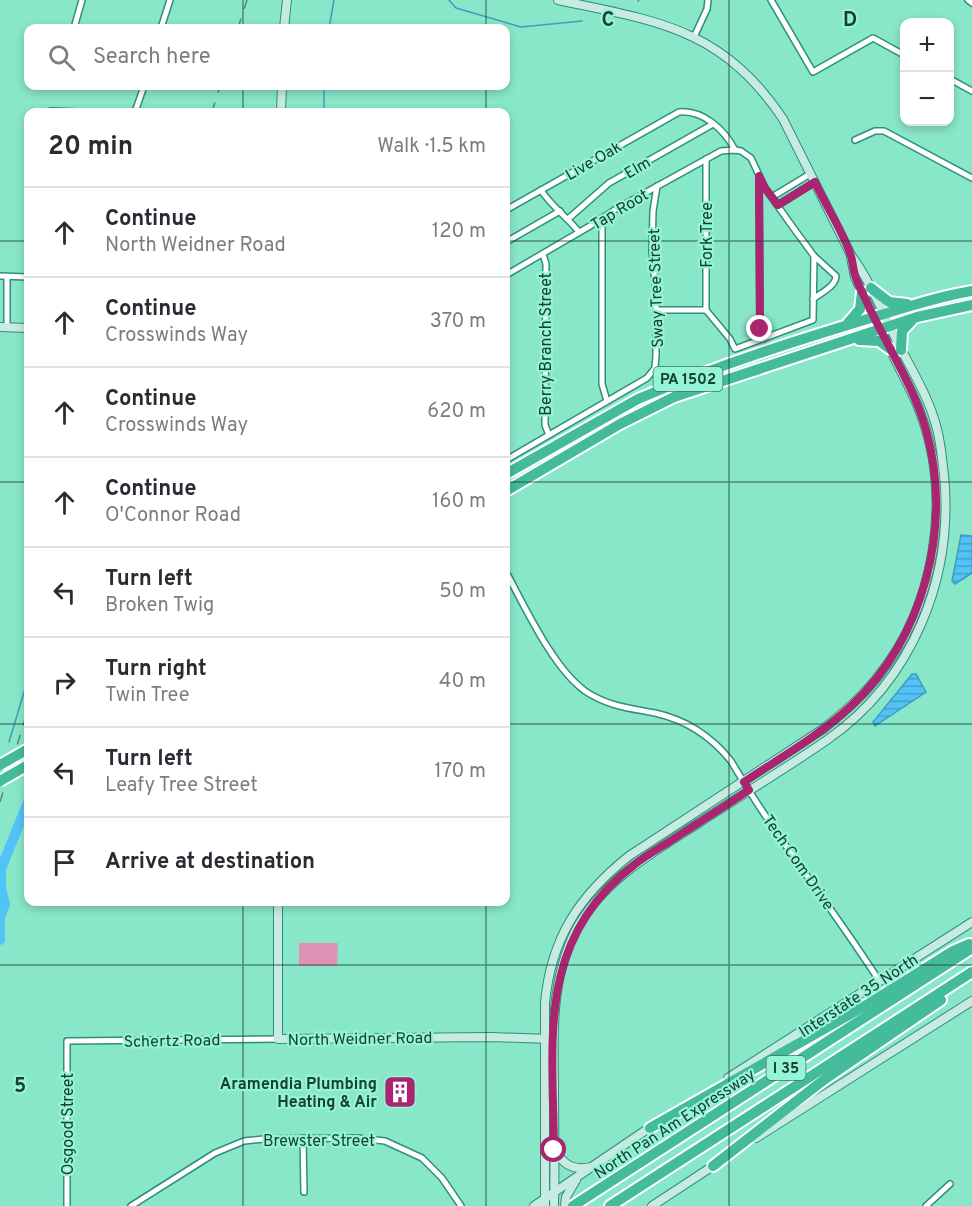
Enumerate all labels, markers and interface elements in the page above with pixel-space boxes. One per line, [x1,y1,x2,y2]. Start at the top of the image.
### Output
text: C [602,8,614,34]
text: D [843,8,857,34]
map controls [900,18,954,126]
button: + [900,18,954,72]
search box [24,24,510,90]
icon: search [45,41,78,74]
text: Search here [93,44,211,71]
button: − [900,72,954,126]
text: 20 min [48,131,133,164]
text: Walk · 1.5 km [377,134,486,160]
street label: Live Oak [562,138,626,186]
street label: Elm [621,153,655,184]
street label: Tap Root [587,186,653,236]
street label: Fork Tree [698,202,718,268]
text: Continue [105,206,196,233]
icon: ahead [48,216,81,249]
text: 120 m [432,219,486,245]
street label: Sway Tree Street [645,228,669,348]
text: North Weidner Road [105,233,286,259]
street label: Berry Branch Street [537,272,557,416]
text: Continue [105,296,196,323]
icon: ahead [48,306,81,339]
text: 370 m [430,309,486,335]
route end [746,315,772,341]
text: Crosswinds Way [105,323,248,349]
road number: PA 1502 [654,367,722,391]
text: Continue [105,386,196,413]
icon: ahead [48,396,81,429]
text: 620 m [427,399,486,425]
text: Crosswinds Way [105,413,248,439]
text: Continue [105,476,196,503]
icon: ahead [48,486,81,519]
text: 160 m [432,489,486,515]
text: O'Connor Road [105,503,241,529]
text: Turn left [105,566,193,593]
icon: left [48,576,81,609]
text: 50 m [439,579,486,605]
text: Broken Twig [105,593,214,619]
text: Turn right [105,656,207,683]
icon: right [48,666,81,699]
text: 40 m [439,669,486,695]
text: Twin Tree [105,683,189,709]
text: Turn left [105,746,193,773]
icon: left [48,756,81,789]
text: 170 m [434,759,486,785]
text: Leafy Tree Street [105,773,258,799]
street label: Tech Com Drive [757,812,838,915]
icon: arrive [48,846,81,879]
text: Arrive at destination [105,849,315,876]
street label: Interstate 35 North [796,951,923,1043]
street label: North Weidner Road [288,1029,433,1051]
street label: Schertz Road [124,1031,220,1053]
road number: I 35 [766,1056,806,1080]
street label: North Pan Am Expressway [591,1065,759,1184]
street label: Osgood Street [59,1073,79,1175]
text: 5 [14,1074,26,1100]
building icon: Aramendia Plumbing Heating & Air [382,1074,418,1110]
place label: Aramendia Plumbing Heating & Air [220,1075,377,1113]
street label: Brewster Street [263,1132,375,1152]
route start [540,1136,566,1162]

